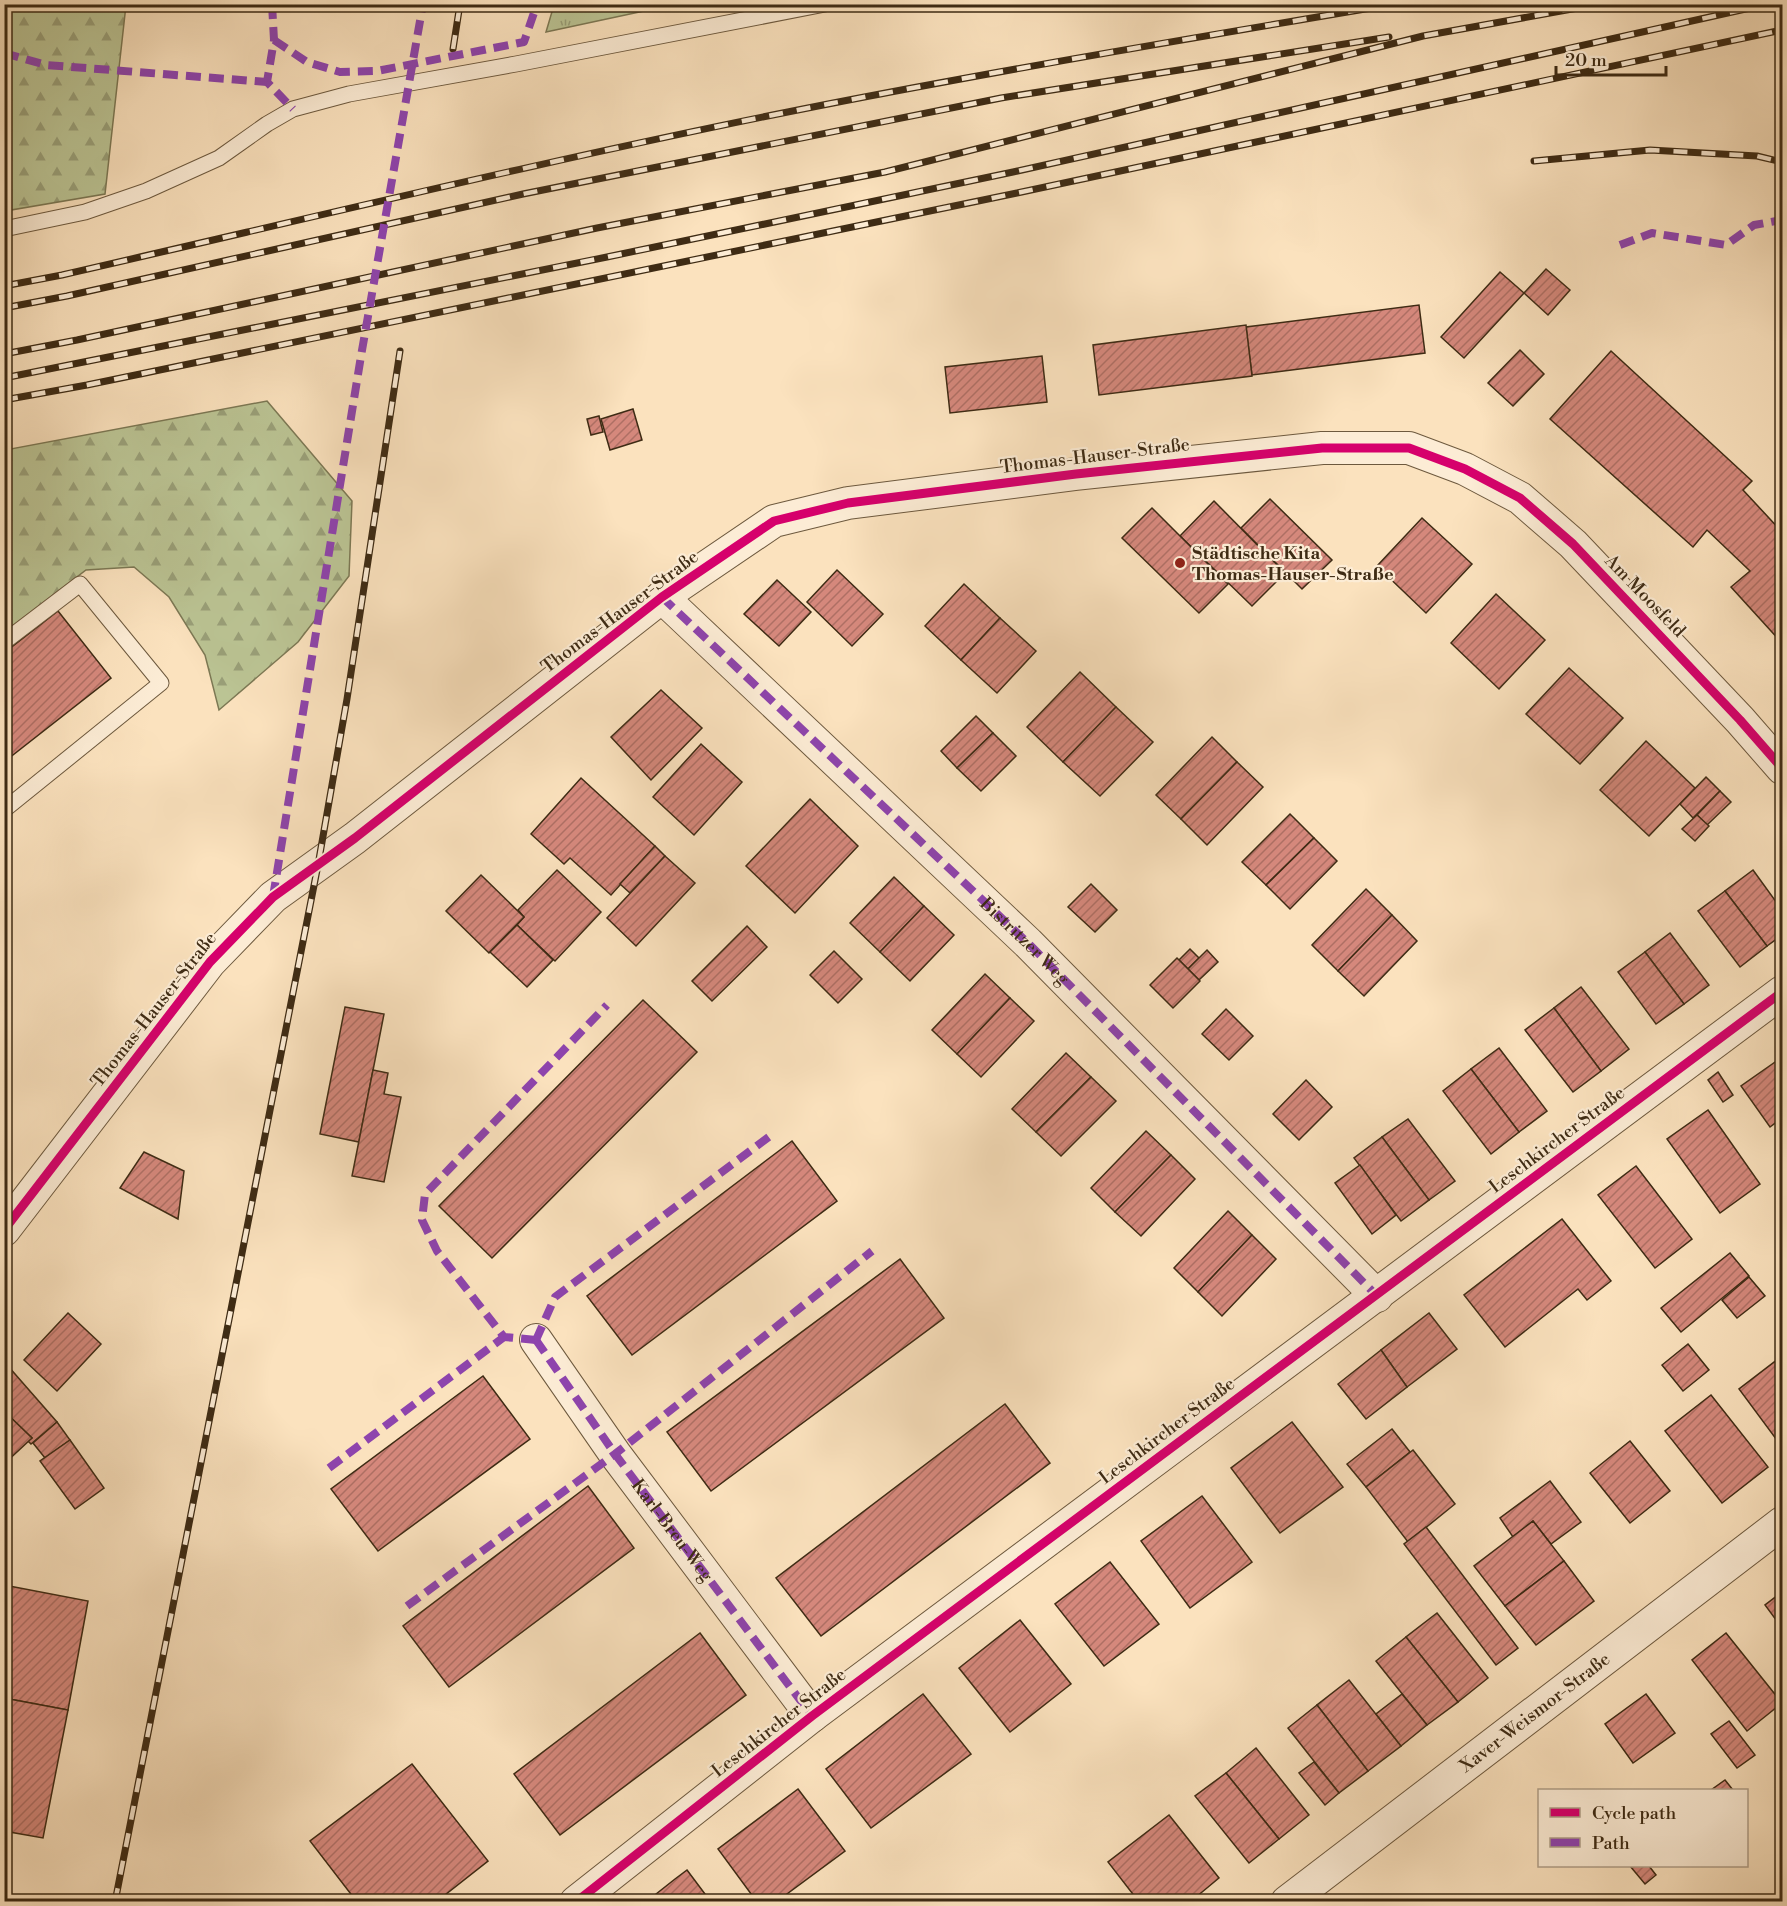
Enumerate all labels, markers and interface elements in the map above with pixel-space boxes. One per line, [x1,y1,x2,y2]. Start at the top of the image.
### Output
scale bar [1556,39,1666,77]
text: 20 m [1565,49,1607,72]
street label: Thomas-Hauser-Straße [999,433,1191,479]
place label: Städtische Kita Thomas-Hauser-Straße [1192,542,1394,586]
street label: Thomas-Hauser-Straße [537,545,703,679]
street label: Am Moosfeld [1599,549,1691,643]
marker: Städtische Kita Thomas-Hauser-Straße [1173,556,1187,570]
street label: Bistritzer Weg [975,892,1075,990]
street label: Thomas-Hauser-Straße [86,928,222,1092]
street label: Leschkircher Straße [1484,1081,1630,1199]
street label: Leschkircher Straße [1094,1372,1240,1490]
street label: Karl-Breu-Weg [626,1474,719,1587]
street label: Xaver-Weismor-Straße [1454,1647,1615,1778]
street label: Leschkircher Straße [707,1663,851,1783]
legend [1538,1789,1748,1867]
text: Cycle path [1592,1802,1676,1825]
text: Path [1592,1832,1630,1855]

